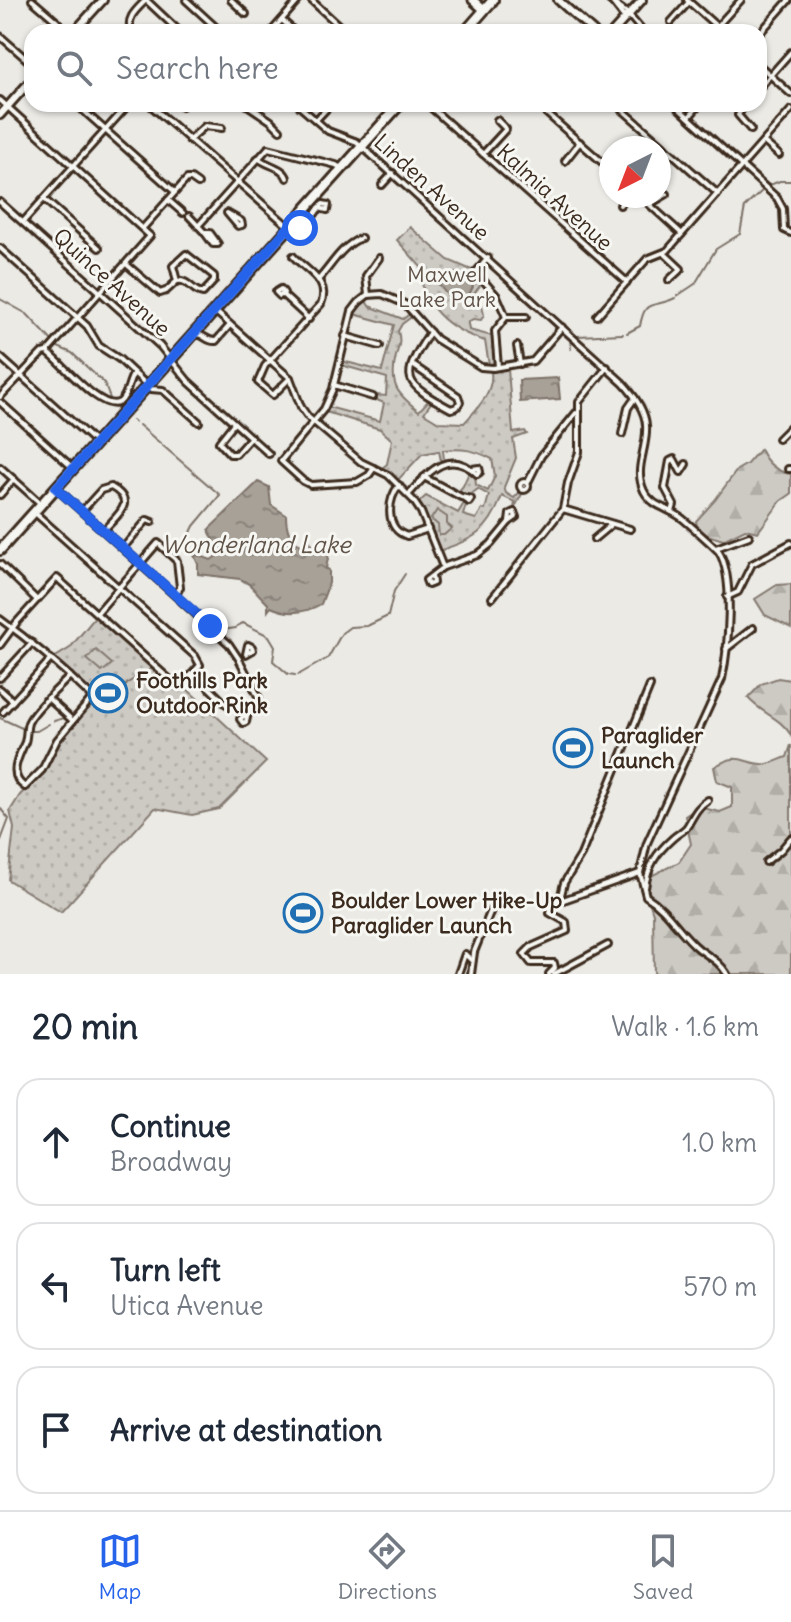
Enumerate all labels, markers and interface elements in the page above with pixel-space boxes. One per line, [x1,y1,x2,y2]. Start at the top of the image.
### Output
search box [24,24,767,112]
icon: search [52,46,96,90]
text: Search here [116,49,279,87]
street label: Linden Avenue [368,128,496,246]
north arrow [599,136,671,208]
street label: Kalmia Avenue [491,138,619,256]
route start [282,210,318,246]
street label: Quince Avenue [47,222,177,342]
park label: Maxwell Lake Park [398,260,496,313]
water label: Wonderland Lake [161,529,353,559]
route end [192,608,228,644]
place label: Foothills Park Outdoor Rink [136,666,268,719]
sports icon: Foothills Park Outdoor Rink [87,672,129,714]
place label: Paraglider Launch [601,721,704,774]
sports icon: Paraglider Launch [552,727,594,769]
place label: Boulder Lower Hike-Up Paraglider Launch [331,886,562,939]
sports icon: Boulder Lower Hike-Up Paraglider Launch [282,892,324,934]
text: 20 min [32,1005,138,1048]
text: Walk · 1.6 km [611,1010,759,1043]
text: Continue [110,1107,231,1145]
icon: ahead [34,1120,78,1164]
text: 1.0 km [682,1126,757,1159]
text: Broadway [110,1145,232,1178]
text: Turn left [110,1251,221,1289]
icon: left [34,1264,78,1308]
text: 570 m [683,1270,757,1303]
text: Utica Avenue [110,1289,264,1322]
icon: arrive [34,1408,78,1452]
text: Arrive at destination [110,1411,382,1449]
tab: Map [98,1529,142,1605]
tab: Directions [338,1529,437,1605]
tab: Saved [633,1529,693,1605]

